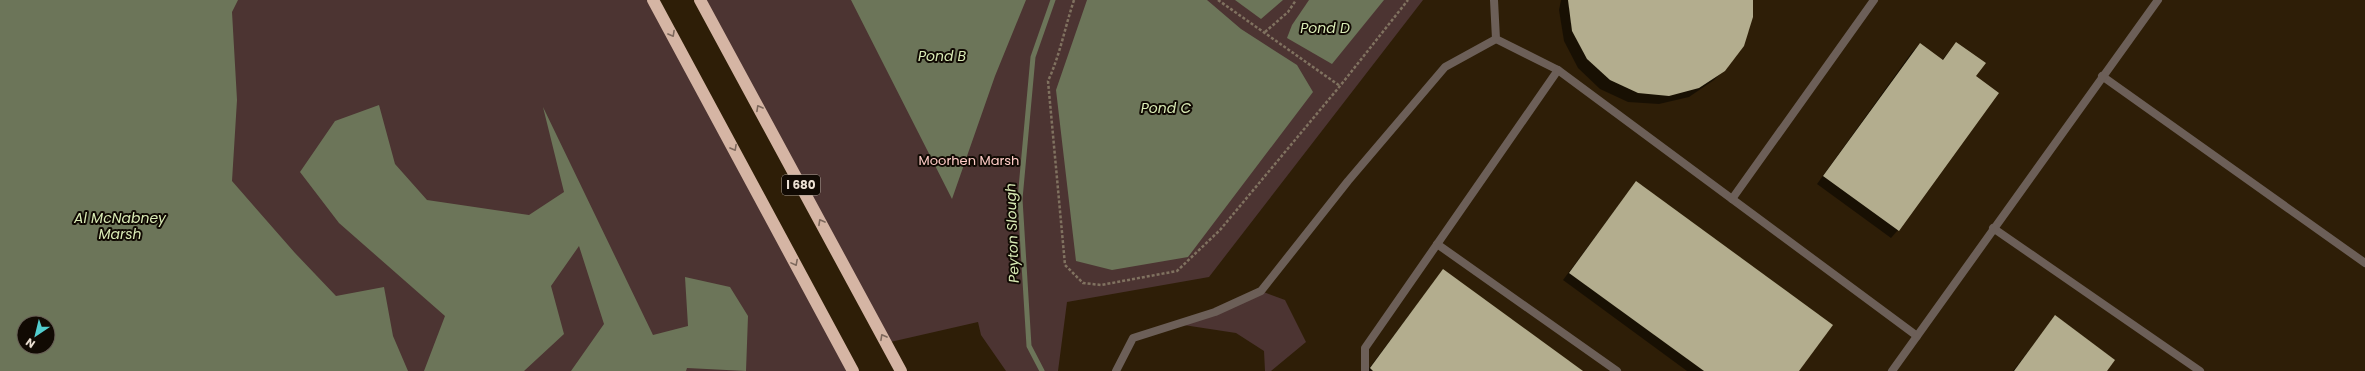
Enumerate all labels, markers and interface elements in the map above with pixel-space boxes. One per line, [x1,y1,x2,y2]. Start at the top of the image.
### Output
water label: Pond D [1300,18,1350,38]
one-way arrow [667,30,674,37]
water label: Pond B [918,46,967,66]
water label: Pond C [1141,98,1191,118]
one-way arrow [756,105,763,112]
one-way arrow [729,144,736,152]
park label: Moorhen Marsh [919,151,1019,170]
road number: I 680 [782,175,820,195]
water label: Peyton Slough [1000,183,1024,283]
water label: Al McNabney Marsh [73,208,167,244]
one-way arrow [818,219,825,227]
one-way arrow [791,259,798,266]
north arrow [16,315,56,355]
one-way arrow [880,333,887,341]
text: N [22,334,38,352]

